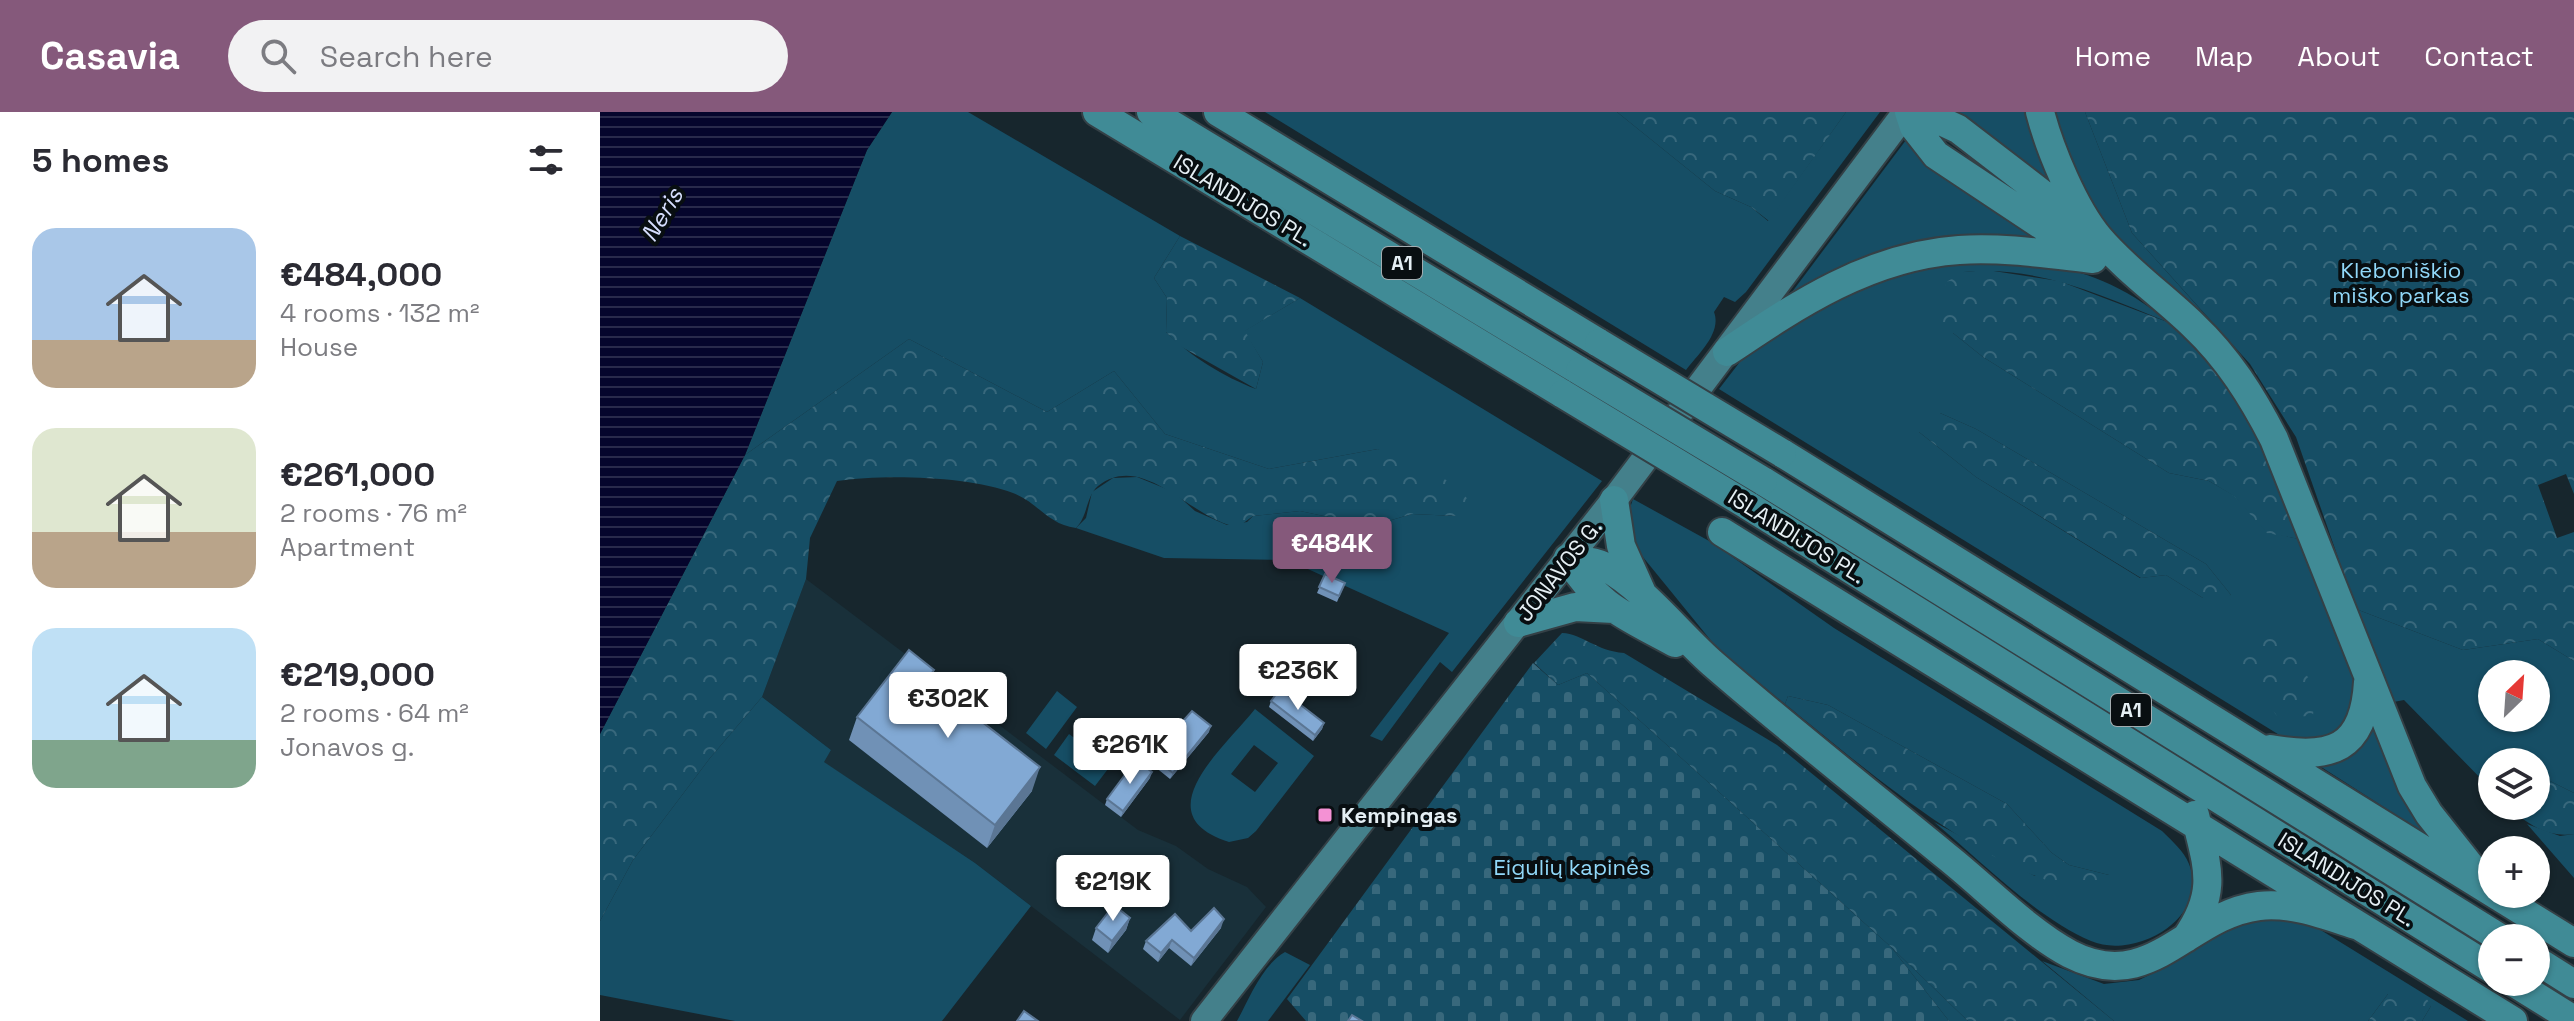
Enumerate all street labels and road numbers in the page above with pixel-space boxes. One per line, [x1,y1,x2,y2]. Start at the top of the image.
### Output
street label: ISLANDIJOS PL. [1169,148,1317,252]
road number: A1 [1382,247,1422,279]
street label: ISLANDIJOS PL. [1723,483,1871,589]
street label: JONAVOS G. [1510,513,1608,627]
road number: A1 [2111,694,2151,726]
street label: ISLANDIJOS PL. [2273,826,2421,932]

